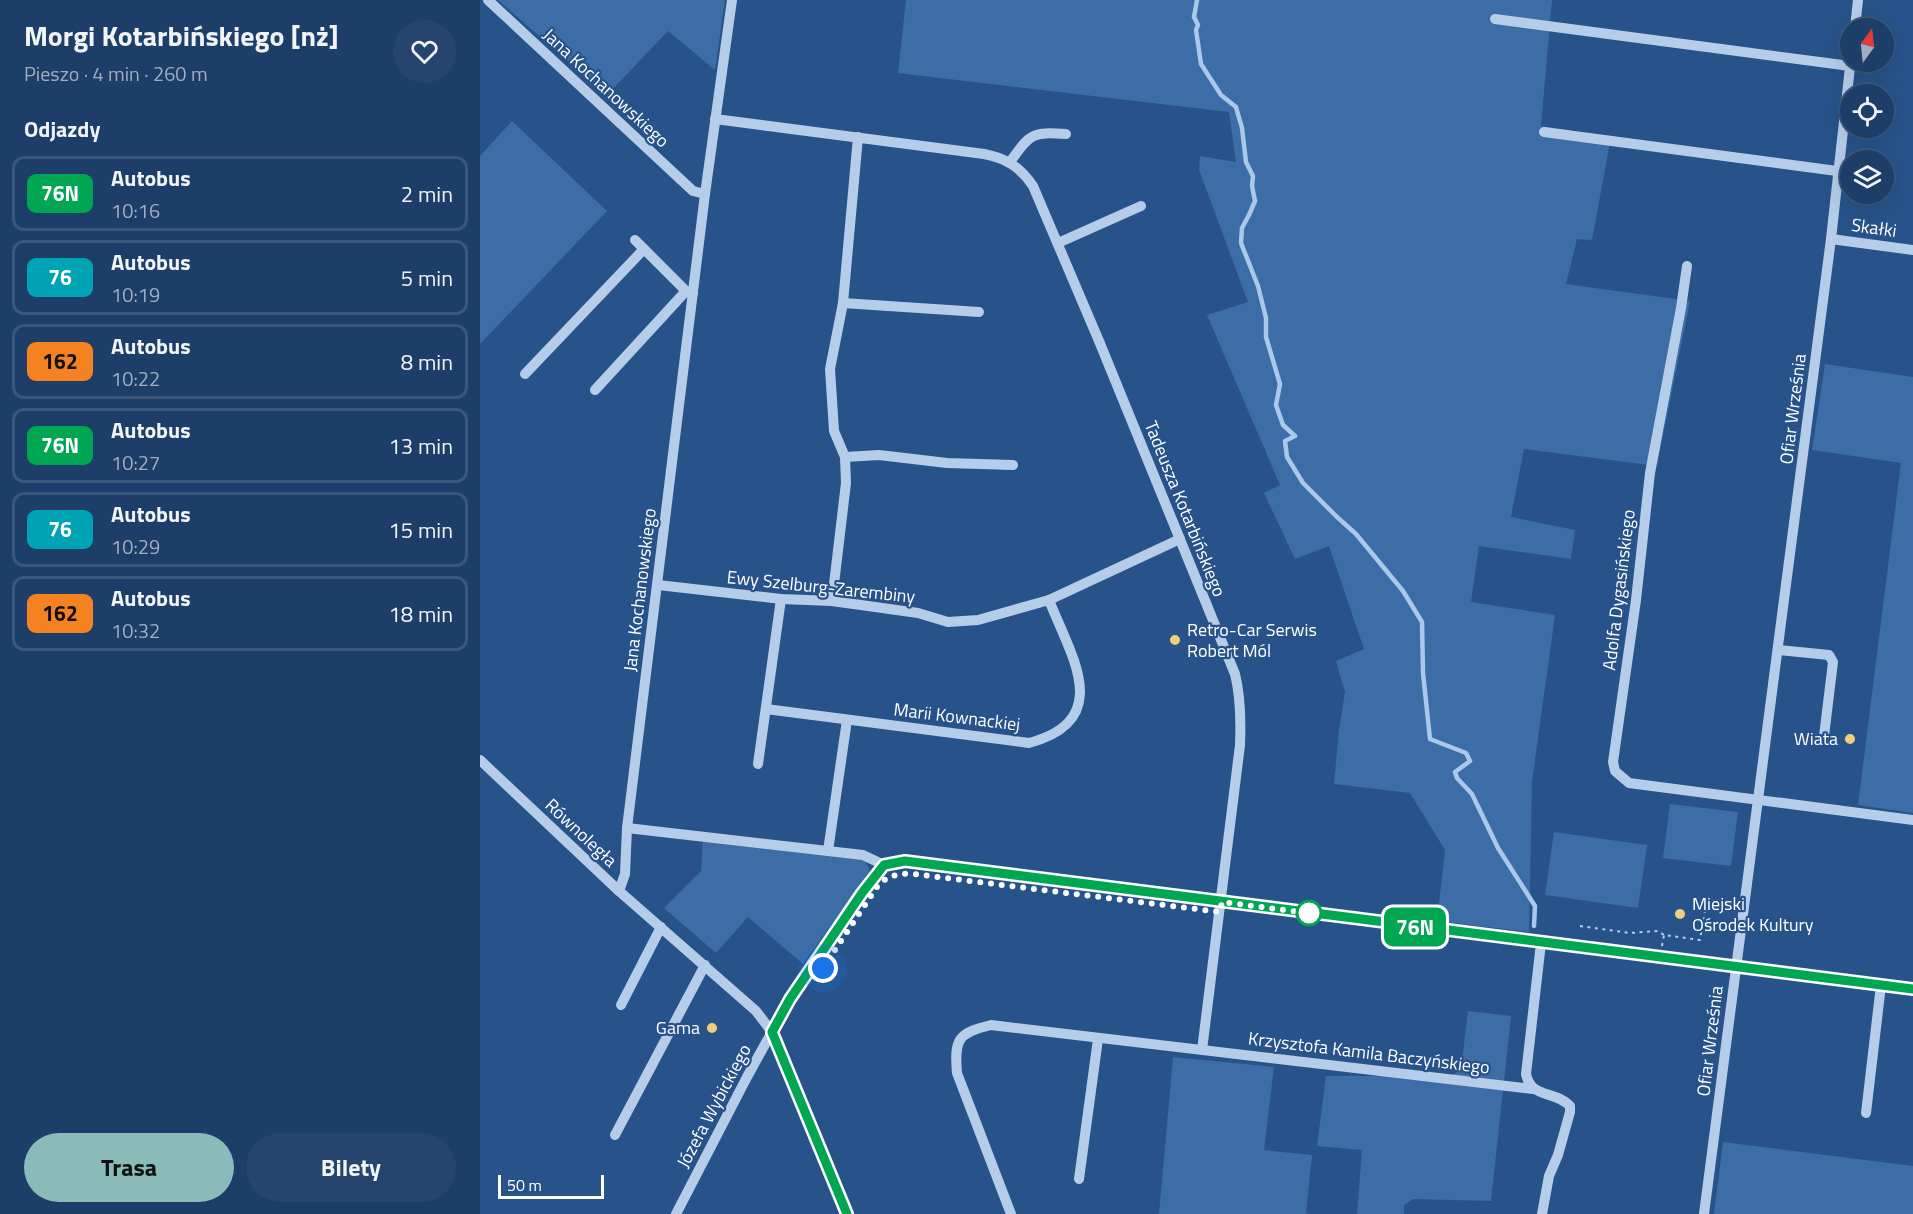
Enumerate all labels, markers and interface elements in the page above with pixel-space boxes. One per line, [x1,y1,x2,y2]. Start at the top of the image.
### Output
text: Morgi Kotarbińskiego [nż] [24,14,339,57]
north arrow [1840,18,1894,72]
map controls [1840,18,1894,204]
button: heart [393,20,456,83]
street label: Jana Kochanowskiego [537,22,676,154]
text: Pieszo · 4 min · 260 m [24,58,208,89]
button: locate [1840,84,1894,138]
text: Odjazdy [24,112,100,146]
button: layers [1840,150,1894,204]
text: Autobus [111,161,191,195]
text: 76N [41,177,79,209]
text: 2 min [401,177,453,211]
text: 10:16 [111,195,160,226]
street label: Skałki [1850,211,1898,244]
text: Autobus [111,245,191,279]
text: 76 [48,261,72,293]
text: 5 min [401,261,453,295]
text: 10:19 [111,279,160,310]
text: Autobus [111,329,191,363]
text: 162 [42,345,78,377]
text: 8 min [401,345,453,379]
street label: Ofiar Września [1772,352,1813,466]
text: 10:22 [111,363,160,394]
text: Autobus [111,413,191,447]
street label: Tadeusza Kotarbińskiego [1138,417,1233,601]
text: 76N [41,429,79,461]
text: 13 min [388,429,453,463]
text: 10:27 [111,447,160,478]
text: Autobus [111,497,191,531]
street label: Jana Kochanowskiego [616,507,663,673]
street label: Adolfa Dygasińskiego [1595,508,1642,672]
text: 76 [48,513,72,545]
text: 15 min [388,513,453,547]
text: 10:29 [111,531,160,562]
street label: Ewy Szelburg-Zarembiny [726,563,917,610]
text: Autobus [111,581,191,615]
text: 162 [42,597,78,629]
text: 18 min [388,597,453,631]
text: 10:32 [111,615,160,646]
place label: Retro-Car Serwis Robert Mól [1187,616,1317,664]
marker: Retro-Car Serwis Robert Mól [1168,633,1182,647]
street label: Marii Kownackiej [892,695,1022,738]
place label: Wiata [1794,725,1838,752]
marker: Wiata [1843,732,1857,746]
street label: Równoległa [539,792,624,873]
place label: Miejski Ośrodek Kultury [1692,890,1814,938]
unlabelled marker [1296,900,1322,926]
marker: Miejski Ośrodek Kultury [1673,907,1687,921]
line badge: 76N [1380,908,1450,946]
text: 76N [1396,911,1434,943]
your location [808,953,838,983]
street label: Ofiar Września [1689,984,1730,1098]
place label: Gama [656,1014,700,1041]
marker: Gama [705,1021,719,1035]
street label: Krzysztofa Kamila Baczyńskiego [1247,1024,1491,1081]
street label: Józefa Wybickiego [669,1039,758,1173]
button: Trasa [24,1133,234,1202]
button: Bilety [246,1133,456,1202]
scale bar [498,1172,604,1200]
text: 50 m [507,1173,542,1197]

